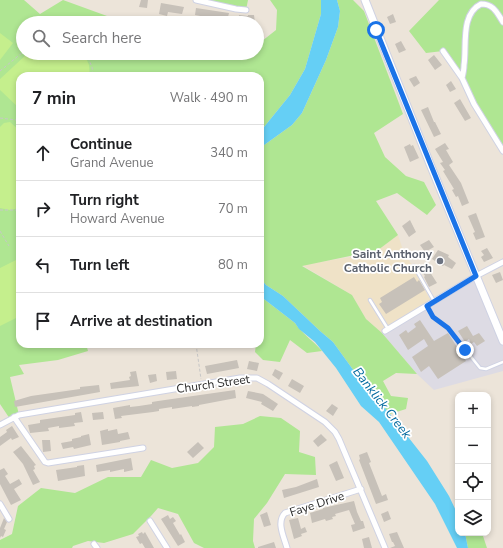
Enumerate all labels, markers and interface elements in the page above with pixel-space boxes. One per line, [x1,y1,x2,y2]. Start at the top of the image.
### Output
search box [16,16,264,60]
route start [367,21,385,39]
icon: search [30,27,52,49]
text: Search here [62,28,142,48]
text: 7 min [32,87,76,110]
text: Walk · 490 m [170,89,248,107]
text: Continue [70,134,132,154]
icon: ahead [32,142,54,164]
text: 340 m [210,144,248,162]
text: Grand Avenue [70,154,153,172]
text: Turn right [70,190,139,210]
icon: right [32,198,54,220]
text: 70 m [218,200,248,218]
text: Howard Avenue [70,210,164,228]
place label: Saint Anthony Catholic Church [344,246,433,276]
icon: left [32,254,54,276]
text: Turn left [70,255,129,275]
text: 80 m [218,256,248,274]
marker: Saint Anthony Catholic Church [435,256,445,266]
icon: arrive [32,310,54,332]
text: Arrive at destination [70,311,213,331]
route end [456,341,474,359]
water label: Banklick Creek [348,364,416,443]
street label: Church Street [175,371,252,397]
map controls [455,392,491,536]
button: + [455,392,491,428]
button: − [455,428,491,464]
button: locate [455,464,491,500]
street label: Faye Drive [288,488,346,520]
button: layers [455,500,491,536]

